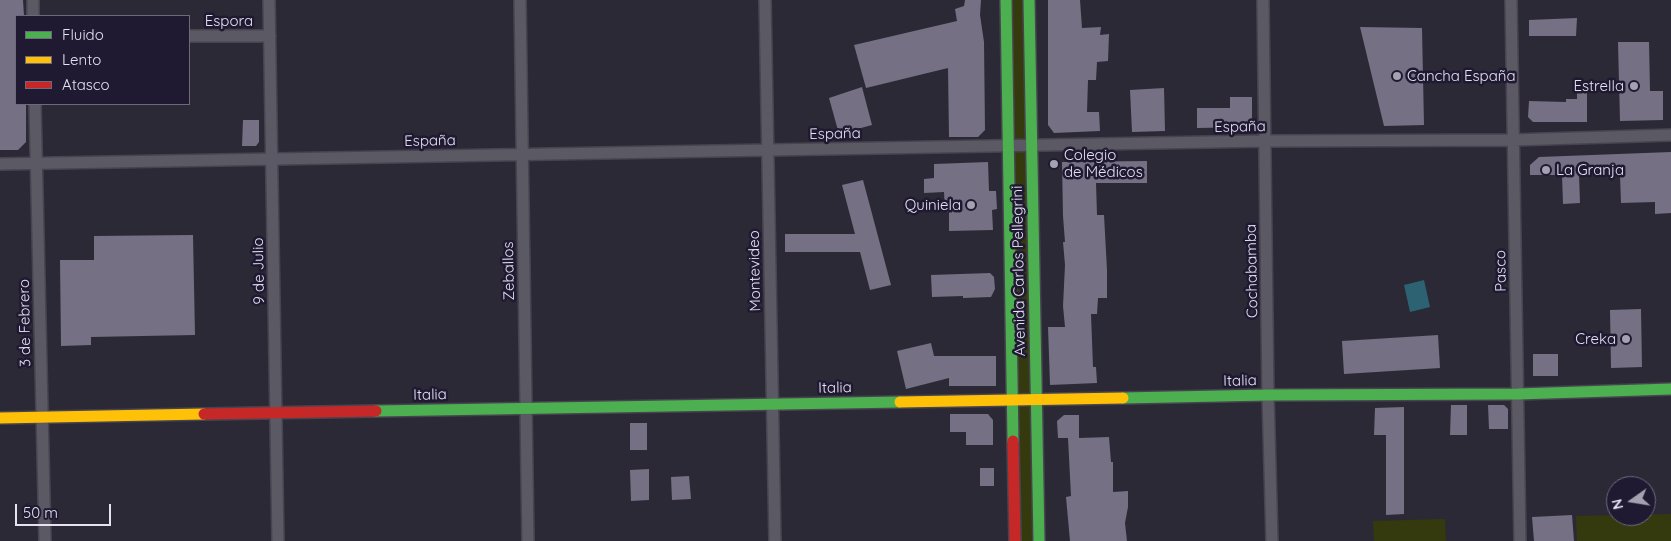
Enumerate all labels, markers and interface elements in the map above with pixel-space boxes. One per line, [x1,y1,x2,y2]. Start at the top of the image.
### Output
street label: Espora [205,12,253,30]
legend [15,15,190,105]
text: Fluido [62,25,104,44]
text: Lento [62,50,101,69]
place label: Cancha España [1407,67,1516,85]
marker: Cancha España [1391,70,1403,82]
text: Atasco [62,75,110,94]
place label: Estrella [1573,77,1624,95]
marker: Estrella [1628,80,1640,92]
street label: España [1214,118,1266,136]
street label: España [809,125,861,143]
street label: España [404,132,456,150]
place label: Colegio de Médicos [1064,146,1143,181]
marker: Colegio de Médicos [1048,158,1060,170]
place label: La Granja [1556,161,1624,179]
marker: La Granja [1540,164,1552,176]
street label: Avenida Carlos Pellegrini [1009,186,1029,356]
place label: Quiniela [905,196,961,214]
marker: Quiniela [965,199,977,211]
street label: Cochabamba [1242,224,1262,318]
street label: Montevideo [745,230,765,312]
street label: 9 de Julio [249,237,269,305]
street label: Zeballos [499,241,519,301]
street label: Pasco [1492,250,1510,292]
street label: 3 de Febrero [15,279,35,367]
place label: Creka [1575,330,1616,348]
marker: Creka [1620,333,1632,345]
street label: Italia [1223,372,1257,390]
street label: Italia [818,379,852,397]
street label: Italia [413,386,447,404]
north arrow [1606,476,1656,526]
scale bar [18,494,114,526]
text: N [1607,497,1627,511]
text: 50 m [23,503,58,522]

